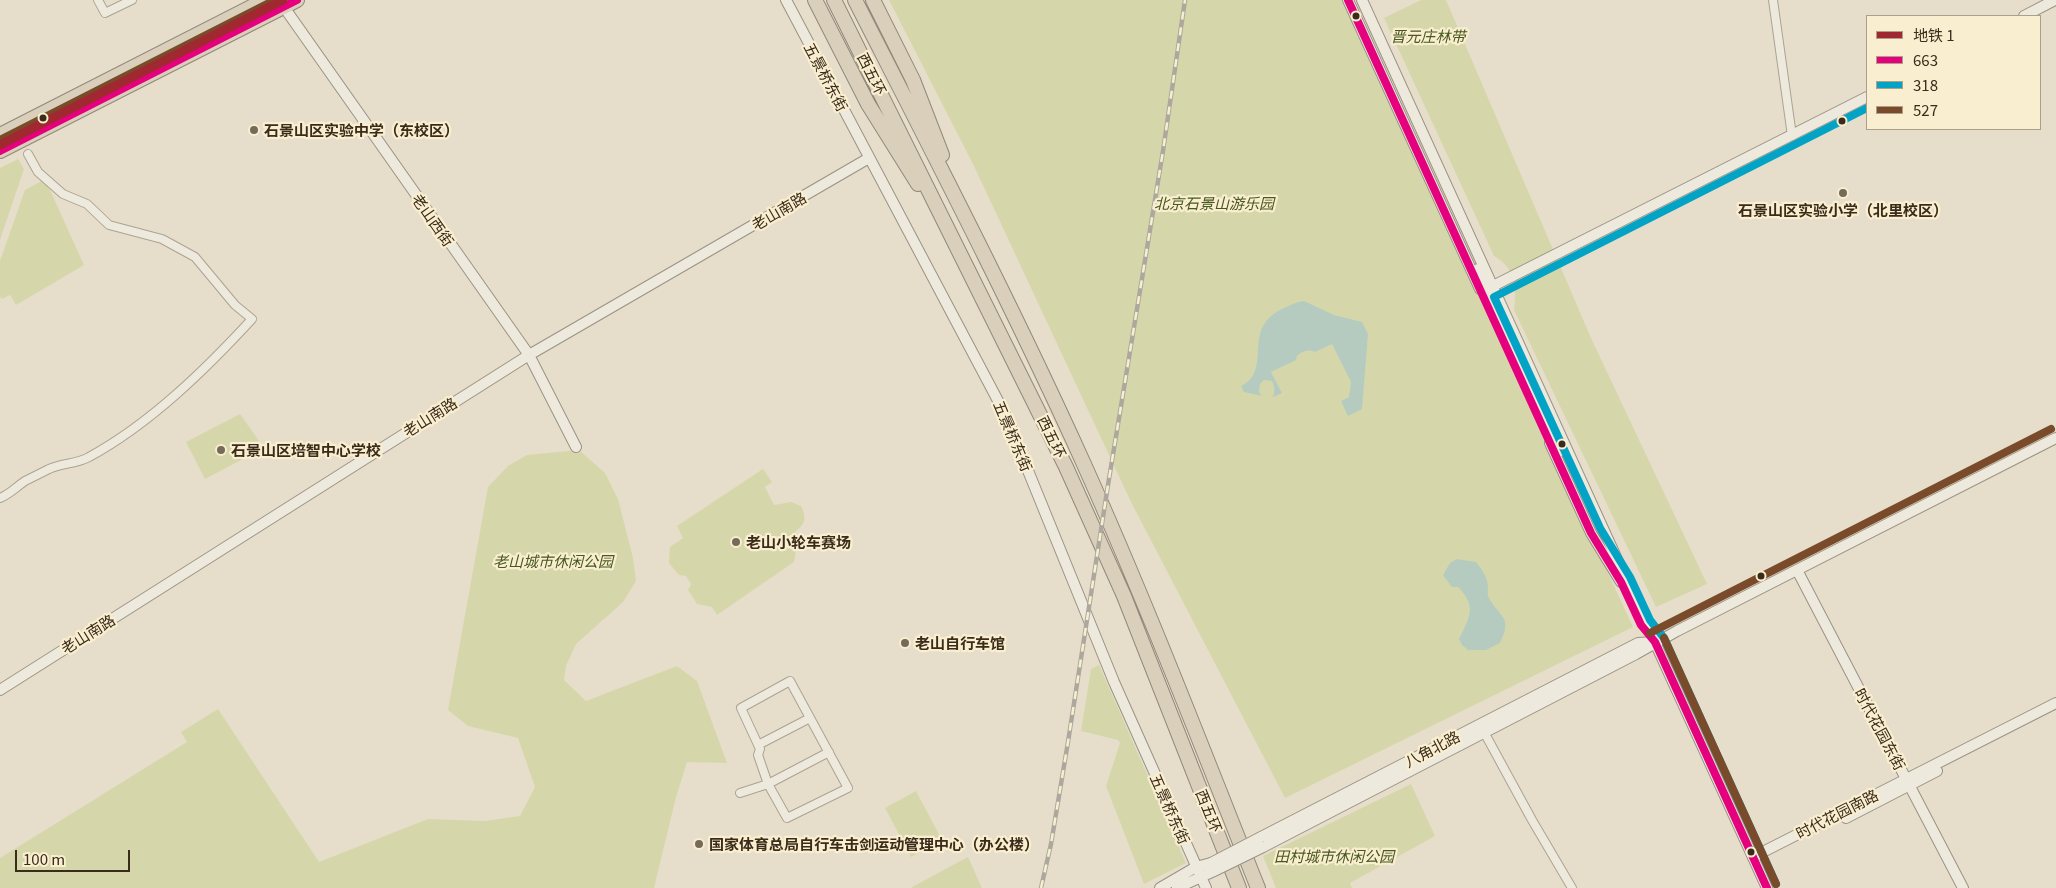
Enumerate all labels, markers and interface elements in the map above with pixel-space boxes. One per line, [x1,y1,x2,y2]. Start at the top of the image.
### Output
unlabelled marker [1351,11,1361,21]
legend [1866,15,2041,130]
text: 地铁 1 [1913,24,1955,45]
park label: 晋元庄林带 [1391,27,1465,45]
street label: 五景桥东街 [800,40,852,114]
text: 663 [1913,49,1938,70]
street label: 西五环 [854,50,890,98]
text: 318 [1913,74,1938,95]
text: 527 [1913,99,1938,120]
unlabelled marker [38,113,48,123]
unlabelled marker [1837,116,1847,126]
place label: 石景山区实验中学（东校区） [264,121,459,139]
marker: 石景山区实验中学（东校区） [248,124,260,136]
marker: 石景山区实验小学（北里校区） [1837,187,1849,199]
street label: 老山南路 [749,188,809,234]
street label: 老山西街 [408,190,458,250]
park label: 北京石景山游乐园 [1154,194,1274,212]
place label: 石景山区实验小学（北里校区） [1738,201,1948,219]
street label: 老山南路 [400,393,460,441]
street label: 五景桥东街 [990,398,1036,474]
street label: 西五环 [1034,413,1070,461]
unlabelled marker [1557,439,1567,449]
place label: 石景山区培智中心学校 [231,441,381,459]
marker: 石景山区培智中心学校 [215,444,227,456]
place label: 老山小轮车赛场 [746,533,851,551]
marker: 老山小轮车赛场 [730,536,742,548]
park label: 老山城市休闲公园 [493,552,613,570]
unlabelled marker [1756,571,1766,581]
street label: 老山南路 [58,610,118,658]
place label: 老山自行车馆 [915,634,1005,652]
marker: 老山自行车馆 [899,637,911,649]
street label: 时代花园东街 [1851,685,1909,773]
street label: 八角北路 [1401,727,1463,771]
street label: 五景桥东街 [1147,771,1193,847]
street label: 时代花园南路 [1793,786,1881,842]
street label: 西五环 [1192,787,1226,835]
place label: 国家体育总局自行车击剑运动管理中心（办公楼） [709,835,1039,853]
marker: 国家体育总局自行车击剑运动管理中心（办公楼） [693,838,705,850]
scale bar [18,840,132,872]
park label: 田村城市休闲公园 [1274,847,1394,865]
unlabelled marker [1746,847,1756,857]
text: 100 m [23,848,65,869]

